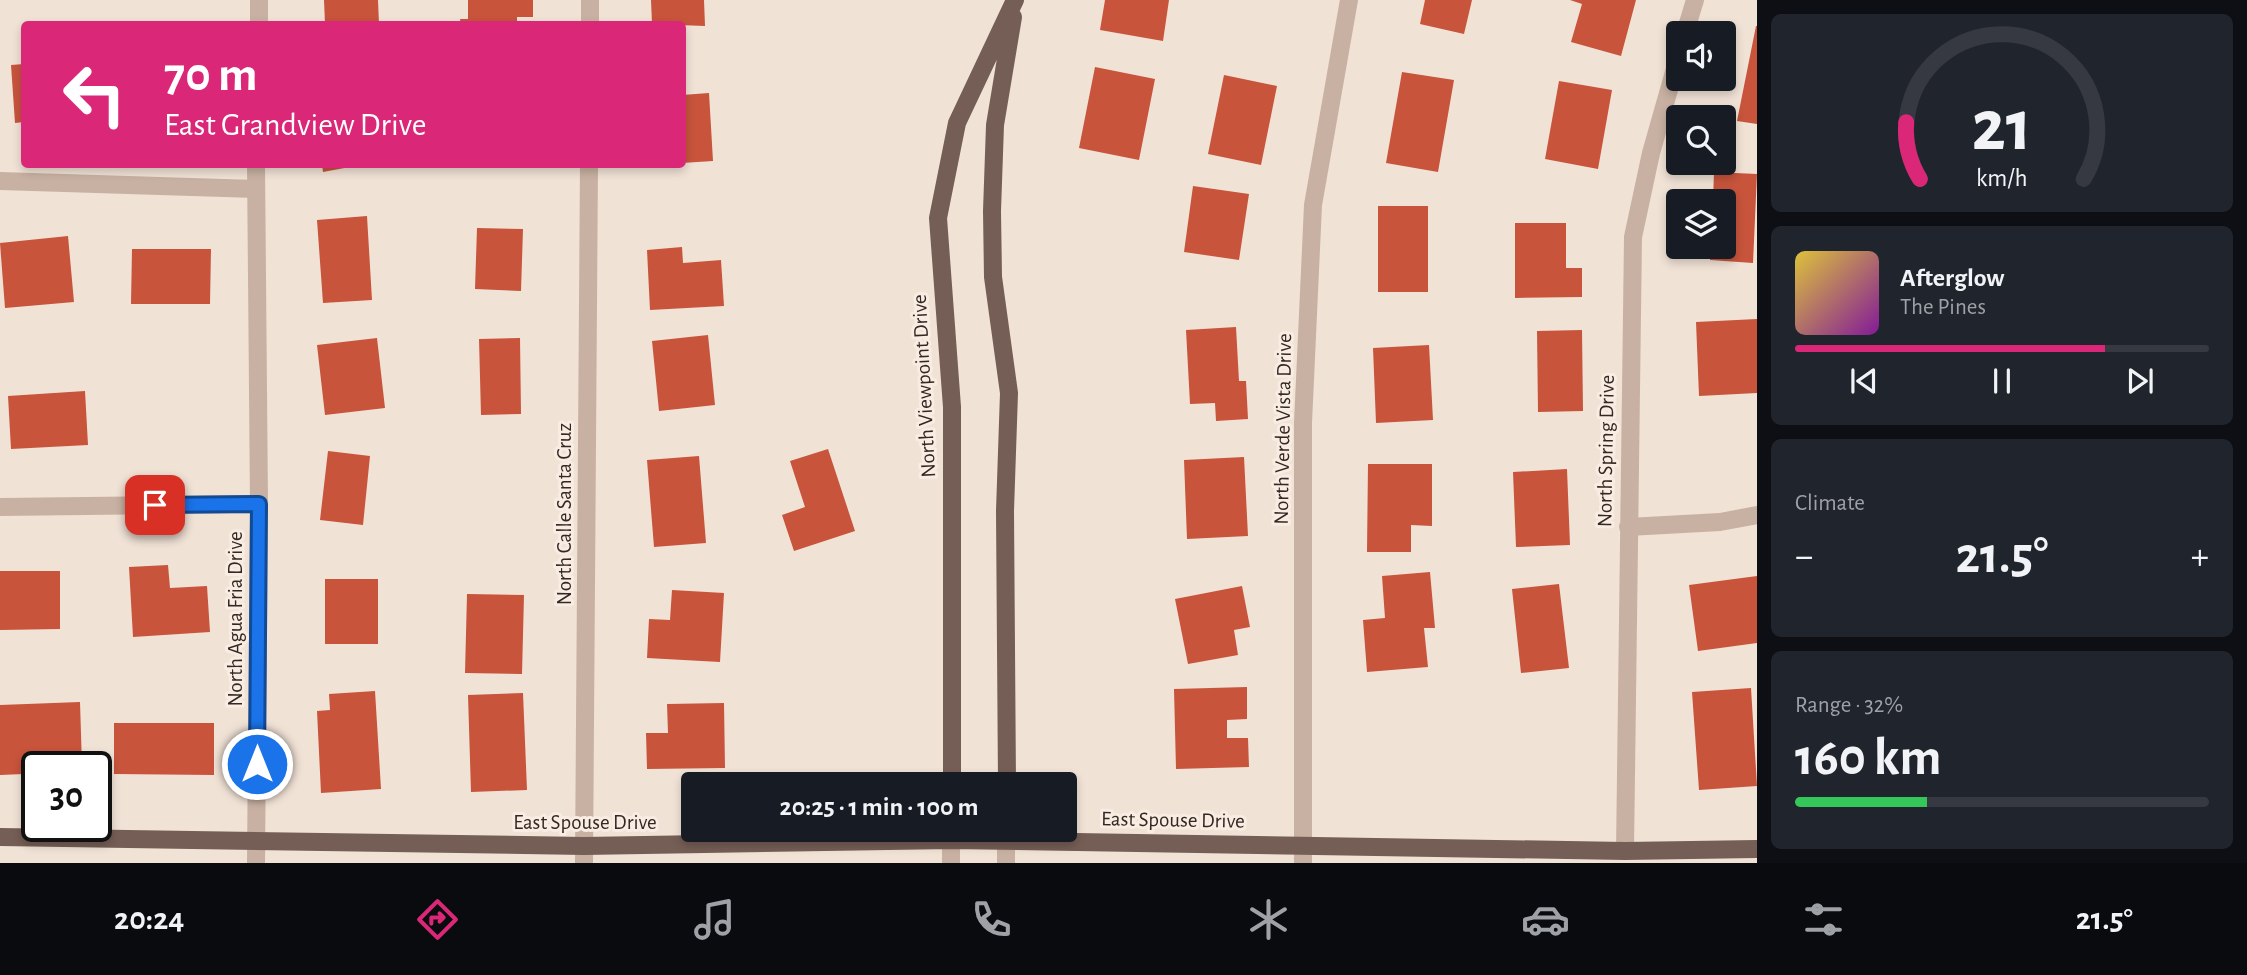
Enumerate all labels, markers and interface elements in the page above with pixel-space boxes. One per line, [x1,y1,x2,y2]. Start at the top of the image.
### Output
map controls [1666,21,1736,259]
button: sound [1666,21,1736,91]
icon: left [49,49,140,140]
text: 70 m [164,51,258,100]
text: 21 [1972,92,2032,165]
button: search [1666,105,1736,175]
text: East Grandview Drive [164,109,426,141]
text: km/h [1976,166,2028,191]
button: layers [1666,189,1736,259]
text: Afterglow [1900,265,2004,291]
street label: North Viewpoint Drive [909,294,939,478]
text: The Pines [1900,296,1986,319]
street label: North Verde Vista Drive [1271,333,1295,525]
icon: previous [1845,362,1883,400]
icon: pause [1983,362,2021,400]
icon: next [2121,362,2159,400]
street label: North Spring Drive [1594,375,1618,527]
street label: North Calle Santa Cruz [554,423,575,605]
pin [125,475,185,535]
icon: arrive [136,486,174,524]
text: Climate [1795,492,1865,515]
text: 21.5° [1956,530,2048,582]
street label: North Agua Fria Drive [225,531,246,707]
text: − [1795,538,1813,576]
text: + [2191,538,2209,576]
text: Range · 32% [1795,694,1903,717]
position arrow [220,727,294,801]
text: 160 km [1795,732,1941,784]
speed limit sign: 30 [21,751,112,842]
text: 20:25 · 1 min · 100 m [779,794,979,820]
street label: East Spouse Drive [1101,808,1245,832]
street label: East Spouse Drive [513,812,657,833]
icon: directions [413,895,462,944]
icon: music [690,895,739,944]
icon: phone [967,895,1016,944]
icon: climate [1244,895,1293,944]
icon: car [1521,895,1570,944]
icon: filters [1799,895,1848,944]
text: 20:24 [114,903,184,935]
text: 21.5° [2076,903,2133,935]

